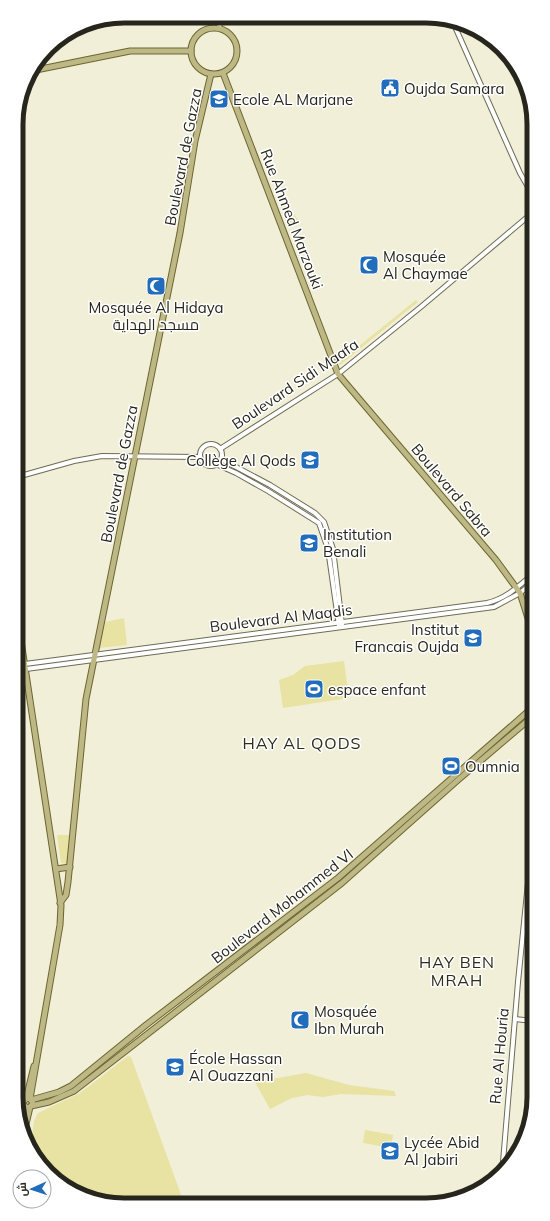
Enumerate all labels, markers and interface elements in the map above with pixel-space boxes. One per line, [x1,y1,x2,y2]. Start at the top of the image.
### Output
public building icon: Oujda Samara [379,77,401,99]
place label: Oujda Samara [404,79,505,98]
street label: Boulevard de Gazza [160,87,206,227]
school or university icon: Ecole AL Marjane [208,88,230,110]
place label: Ecole AL Marjane [233,90,353,109]
street label: Rue Ahmed Marzouki [256,146,328,292]
place label: Mosquée Al Chaymae [383,247,468,283]
mosque icon: Mosquée Al Chaymae [358,254,380,276]
mosque icon: Mosquée Al Hidaya مسجد الهداية [145,275,167,297]
place label: Mosquée Al Hidaya مسجد الهداية [88,298,224,335]
street label: Boulevard Sidi Maafa [228,335,362,433]
street label: Boulevard de Gazza [96,404,142,544]
street label: Boulevard Sabra [407,440,497,540]
school or university icon: Collège Al Qods [299,449,321,471]
place label: Collège Al Qods [186,451,296,470]
place label: Institution Benali [323,525,392,561]
school or university icon: Institution Benali [298,532,320,554]
street label: Boulevard Al Maqdis [209,600,353,636]
place label: Institut Francais Oujda [354,620,459,656]
school or university icon: Institut Francais Oujda [462,627,484,649]
sports icon: espace enfant [303,678,325,700]
place label: espace enfant [328,680,426,699]
district label: HAY AL QODS [242,733,362,753]
sports icon: Oumnia [440,755,462,777]
place label: Oumnia [465,757,520,776]
street label: Boulevard Mohammed VI [207,845,357,967]
district label: HAY BEN MRAH [419,952,495,990]
place label: Mosquée Ibn Murah [314,1002,384,1038]
street label: Rue Al Houria [485,1007,513,1105]
mosque icon: Mosquée Ibn Murah [289,1009,311,1031]
place label: École Hassan Al Ouazzani [189,1049,282,1085]
school or university icon: École Hassan Al Ouazzani [164,1056,186,1078]
place label: Lycée Abid Al Jabiri [404,1133,480,1169]
school or university icon: Lycée Abid Al Jabiri [379,1140,401,1162]
north arrow [12,1169,52,1209]
text: ش [15,1182,29,1197]

